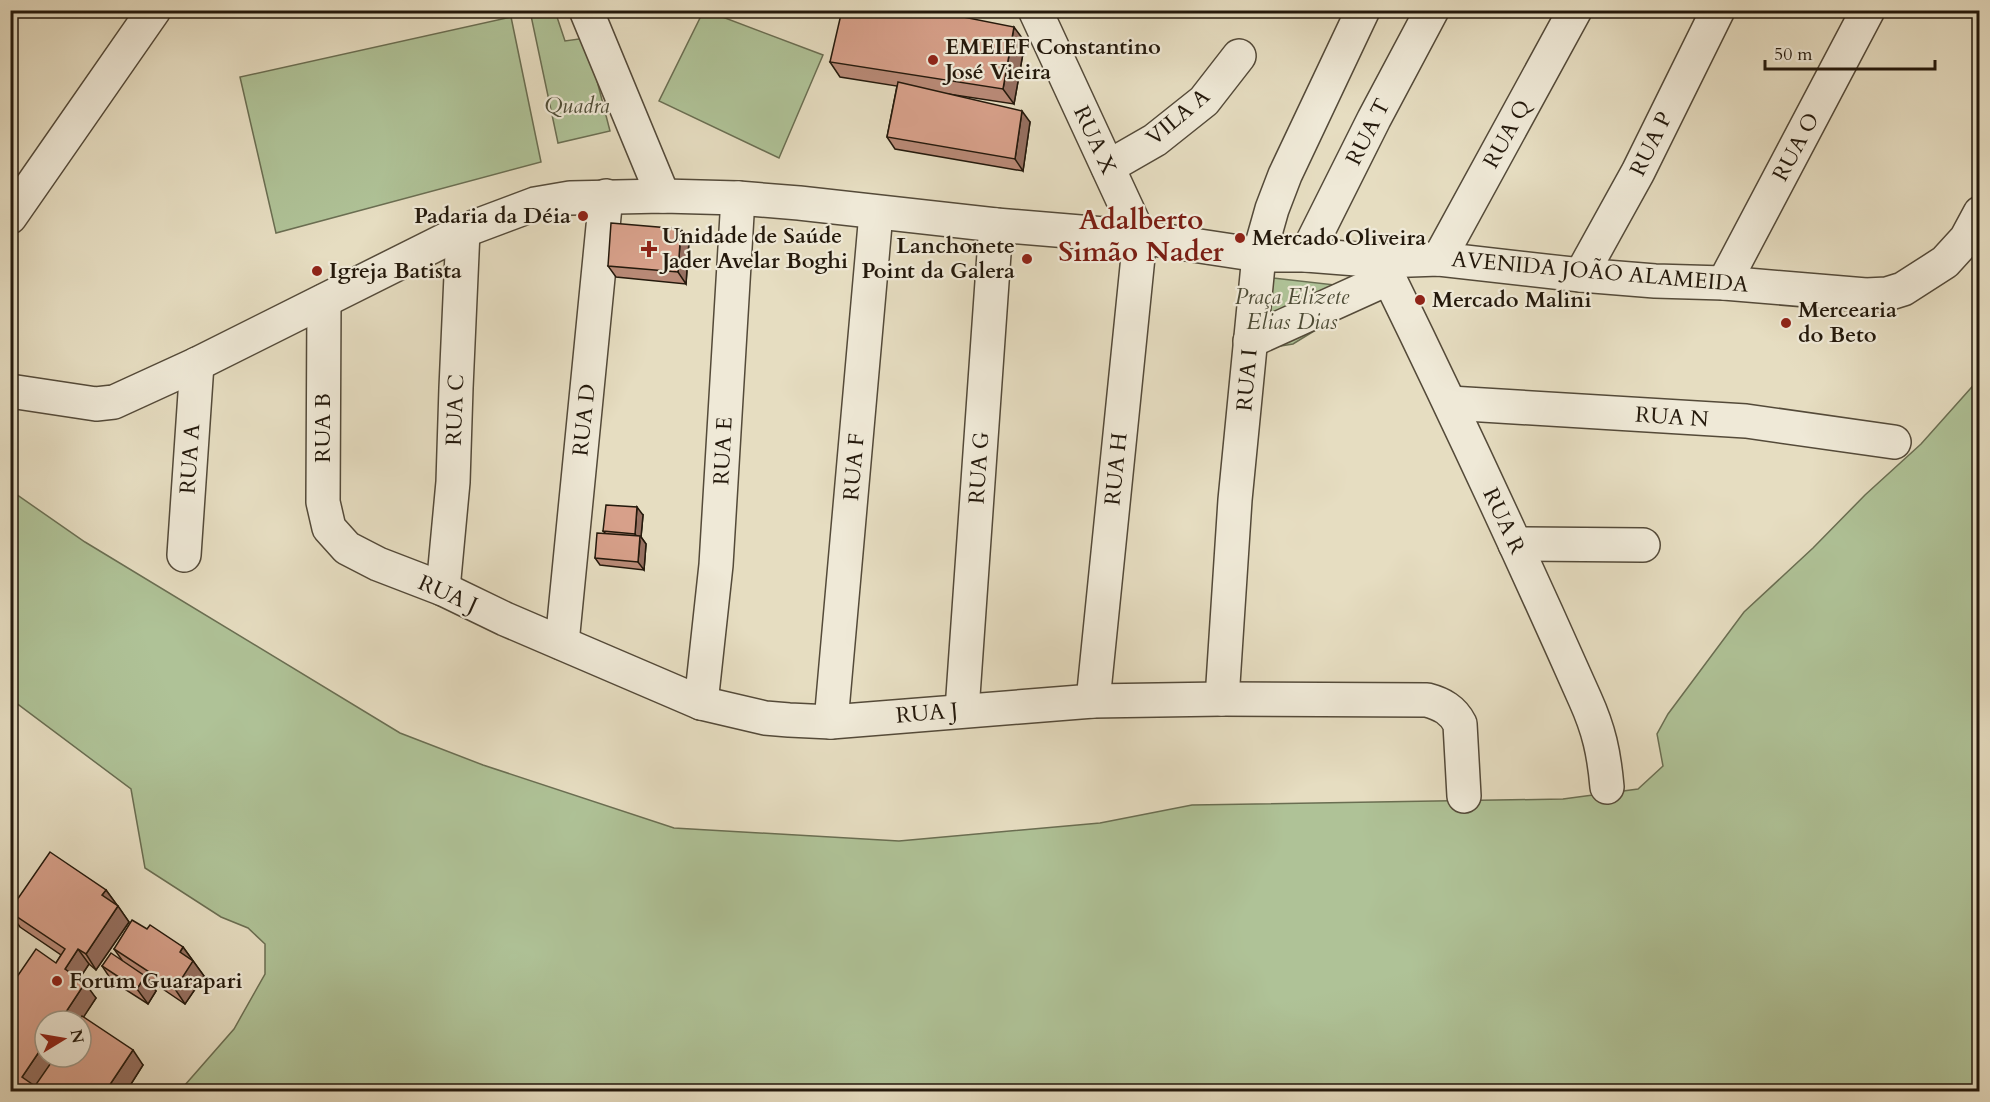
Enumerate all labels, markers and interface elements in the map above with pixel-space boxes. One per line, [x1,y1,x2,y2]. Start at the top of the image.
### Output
place label: EMEIEF Constantino José Vieira [942,32,1161,87]
scale bar [1765,33,1934,71]
text: 50 m [1774,42,1813,67]
marker: EMEIEF Constantino José Vieira [926,53,940,67]
street label: VILA A [1140,81,1216,152]
park label: Quadra [544,91,610,121]
street label: RUA T [1339,94,1397,170]
street label: RUA Q [1476,94,1538,174]
street label: RUA X [1066,101,1124,180]
street label: RUA P [1623,107,1679,181]
street label: RUA O [1765,107,1827,187]
place label: Padaria da Déia [414,201,571,231]
district label: Adalberto Simão Nader [1058,201,1224,271]
marker: Padaria da Déia [576,209,590,223]
place label: Unidade de Saúde Jader Avelar Boghi [659,221,848,276]
place label: Mercado Oliveira [1252,223,1426,253]
place label: Lanchonete Point da Galera [861,231,1015,286]
marker: Mercado Oliveira [1233,231,1247,245]
marker: Unidade de Saúde Jader Avelar Boghi [640,240,658,258]
street label: AVENIDA JOÃO ALAMEIDA [1450,244,1750,300]
marker: Lanchonete Point da Galera [1020,252,1034,266]
place label: Igreja Batista [329,256,462,286]
marker: Igreja Batista [310,264,324,278]
park label: Praça Elizete Elias Dias [1235,282,1350,337]
place label: Mercado Malini [1432,285,1591,315]
marker: Mercado Malini [1413,293,1427,307]
place label: Mercearia do Beto [1798,295,1897,350]
marker: Mercearia do Beto [1779,316,1793,330]
street label: RUA I [1229,348,1265,412]
street label: RUA C [439,374,471,446]
street label: RUA D [565,382,603,458]
street label: RUA B [308,393,338,463]
street label: RUA N [1634,399,1710,435]
street label: RUA E [706,416,740,486]
street label: RUA A [173,422,207,495]
street label: RUA G [962,431,996,505]
street label: RUA H [1097,431,1135,507]
street label: RUA F [836,432,872,502]
street label: RUA R [1476,483,1533,560]
street label: RUA J [413,568,483,620]
street label: RUA J [895,695,959,731]
place label: Forum Guarapari [69,966,243,996]
marker: Forum Guarapari [50,974,64,988]
north arrow [33,1009,93,1069]
text: N [65,1027,89,1045]

